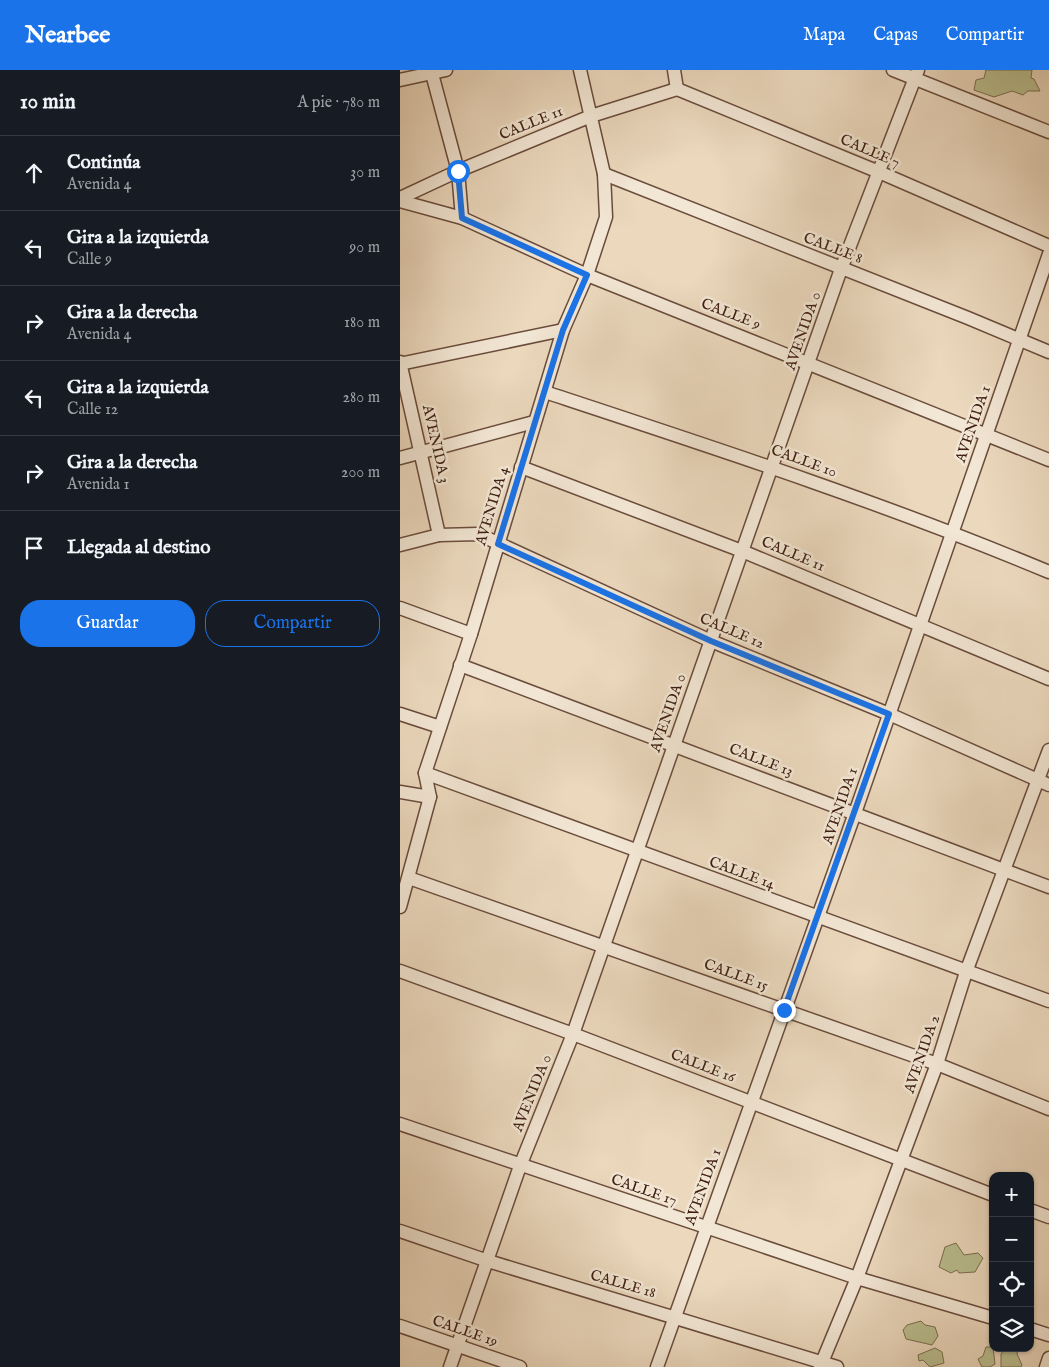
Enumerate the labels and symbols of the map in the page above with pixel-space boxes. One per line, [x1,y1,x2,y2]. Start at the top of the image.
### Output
street label: CALLE 11 [496,102,566,144]
street label: CALLE 7 [837,130,903,172]
route start [447,160,470,183]
street label: CALLE 8 [801,228,865,268]
street label: AVENIDA 0 [780,289,825,374]
street label: CALLE 9 [698,294,764,334]
street label: AVENIDA 1 [951,383,995,466]
street label: AVENIDA 3 [418,402,454,485]
street label: CALLE 10 [768,440,840,482]
street label: AVENIDA 4 [471,464,513,549]
street label: CALLE 11 [758,532,828,576]
street label: CALLE 12 [697,609,767,653]
street label: AVENIDA 0 [645,671,690,756]
street label: CALLE 13 [726,739,796,781]
street label: AVENIDA 1 [818,765,862,848]
street label: CALLE 14 [706,852,778,894]
street label: CALLE 15 [701,955,771,996]
route end [773,999,796,1022]
street label: AVENIDA 2 [899,1012,944,1096]
street label: CALLE 16 [668,1045,739,1087]
street label: AVENIDA 0 [508,1052,556,1135]
street label: AVENIDA 1 [680,1146,726,1229]
street label: CALLE 17 [609,1170,679,1210]
street label: CALLE 18 [588,1266,658,1302]
street label: CALLE 19 [430,1311,500,1351]

